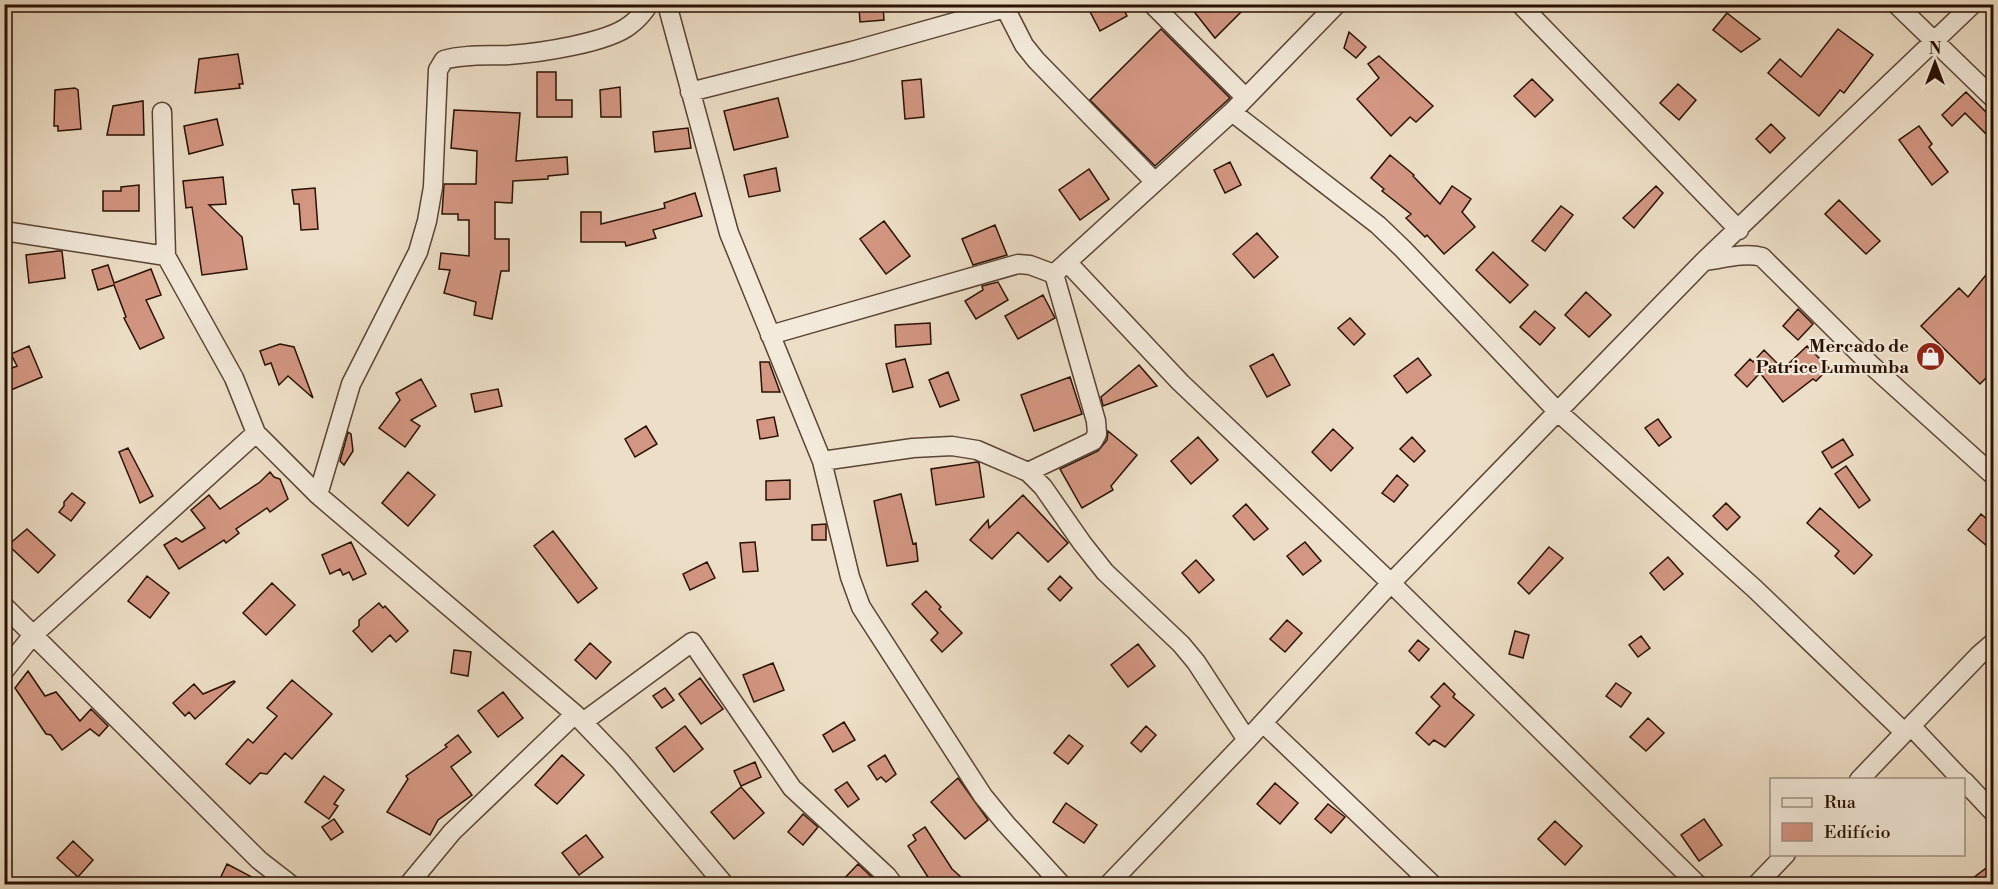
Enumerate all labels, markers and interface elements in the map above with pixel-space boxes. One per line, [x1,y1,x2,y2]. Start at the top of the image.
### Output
north arrow [1905,33,1965,93]
text: N [1929,39,1942,59]
place label: Mercado de Patrice Lumumba [1756,335,1909,379]
shop icon: Mercado de Patrice Lumumba [1914,340,1946,372]
legend [1770,778,1965,856]
text: Rua [1824,791,1857,814]
text: Edifício [1824,821,1891,844]

